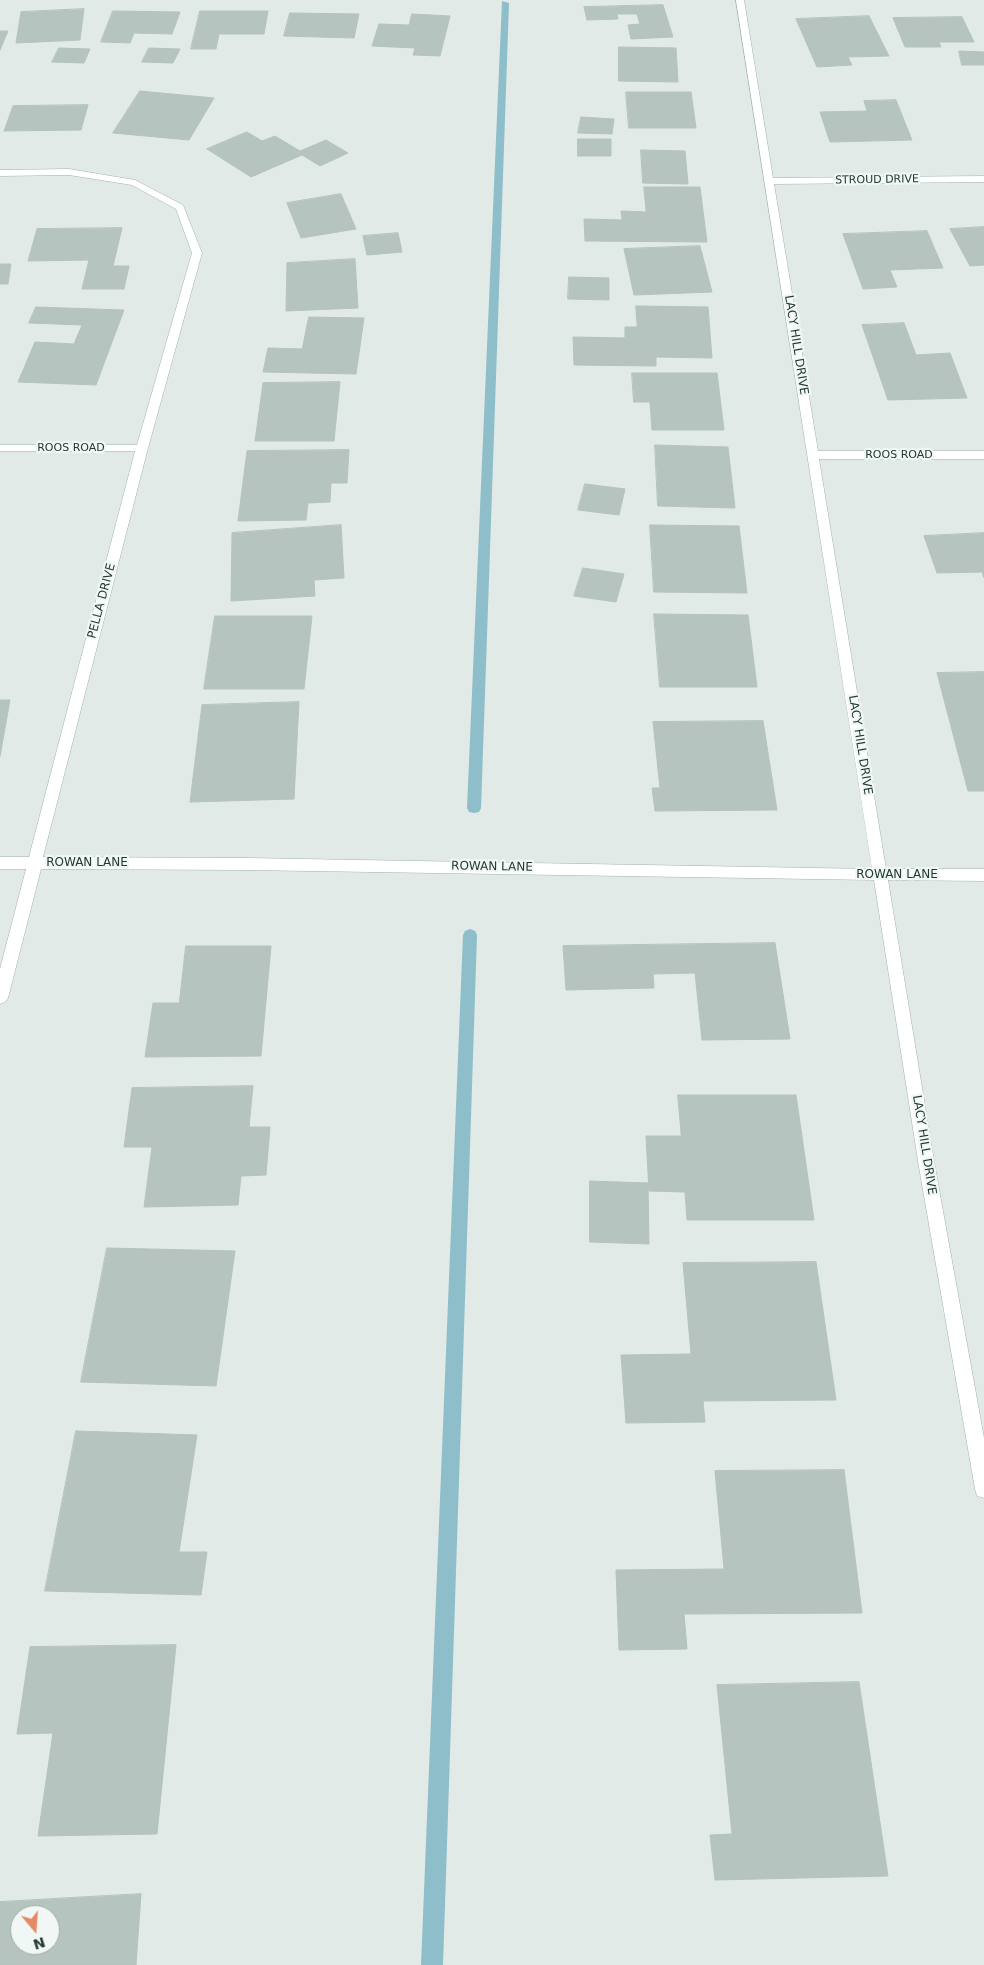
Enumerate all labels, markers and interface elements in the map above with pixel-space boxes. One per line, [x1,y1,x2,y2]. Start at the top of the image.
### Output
street label: STROUD DRIVE [835,173,919,187]
street label: LACY HILL DRIVE [781,294,811,396]
street label: ROOS ROAD [37,441,105,455]
street label: ROOS ROAD [865,448,933,462]
street label: PELLA DRIVE [85,562,119,640]
street label: LACY HILL DRIVE [845,694,875,796]
street label: ROWAN LANE [46,856,128,870]
street label: ROWAN LANE [451,859,533,875]
street label: ROWAN LANE [856,868,938,882]
street label: LACY HILL DRIVE [909,1094,939,1196]
north arrow [10,1905,60,1955]
text: N [31,1934,47,1953]

